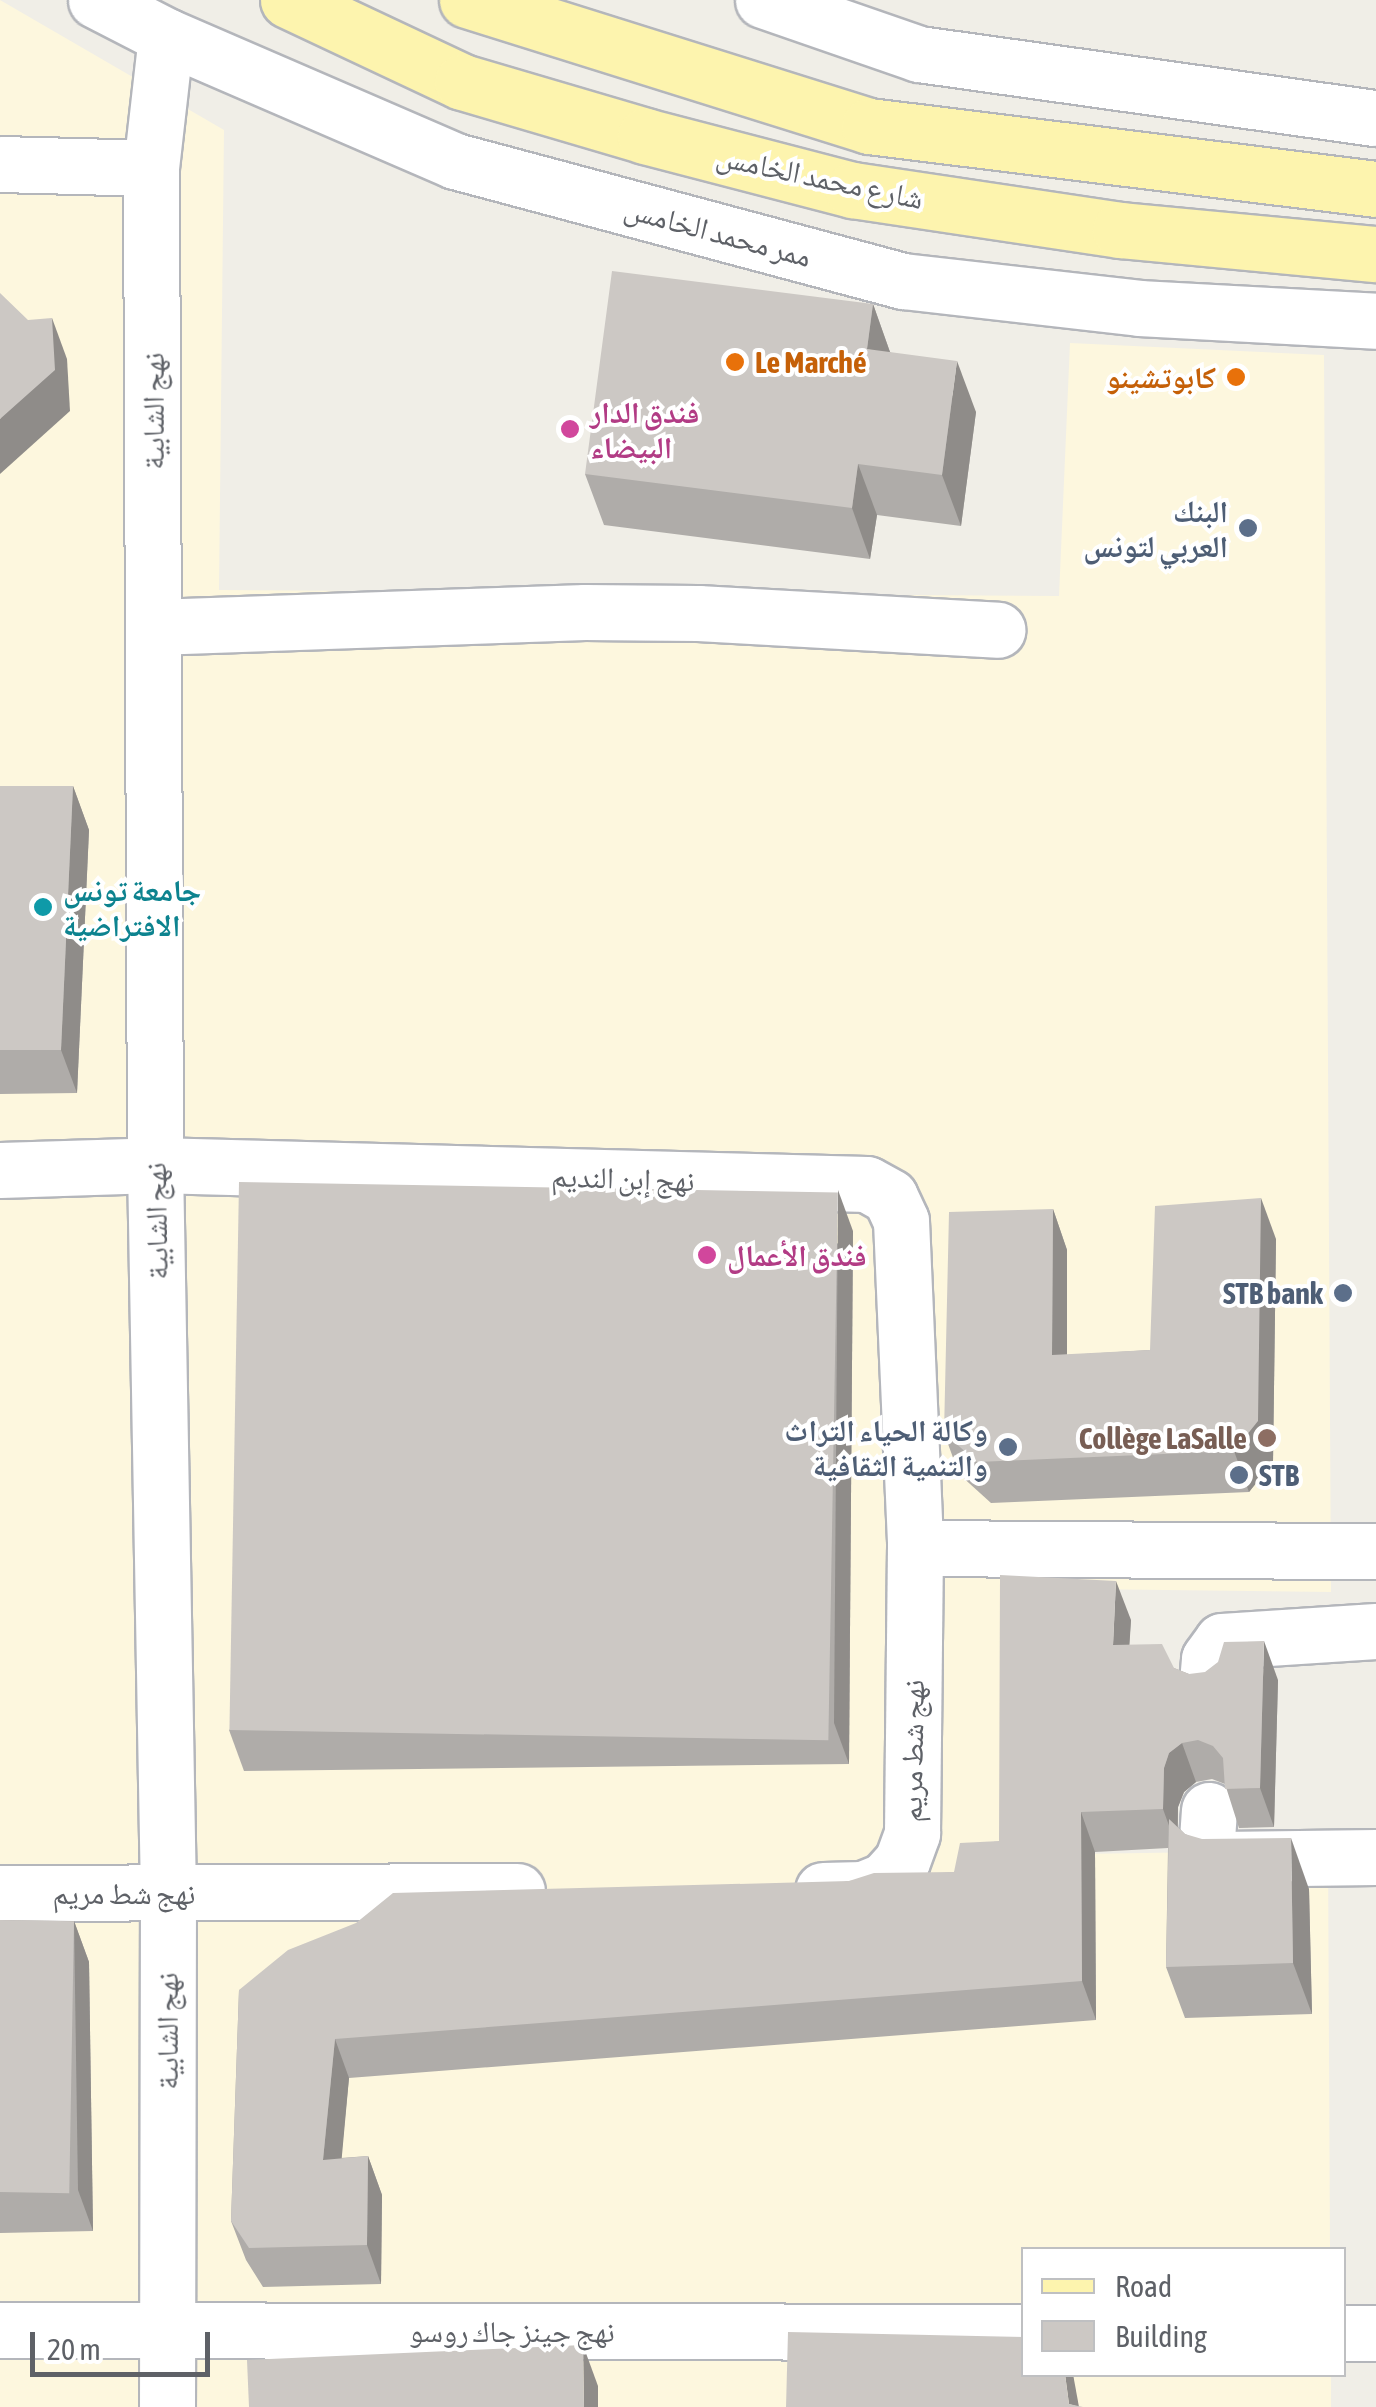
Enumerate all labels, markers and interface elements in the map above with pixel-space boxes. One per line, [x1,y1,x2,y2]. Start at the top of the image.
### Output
street label: شارع محمد الخامس [713,137,927,217]
street label: ممر محمد الخامس [621,190,815,274]
place label: Le Marché [755,344,867,380]
marker: Le Marché [724,351,746,373]
street label: نهج الشابية [135,352,171,470]
place label: كابوتشينو [1106,359,1216,395]
marker: كابوتشينو [1225,366,1247,388]
place label: فندق الدار البيضاء [590,394,699,464]
marker: فندق الدار البيضاء [559,418,581,440]
place label: البنك العربي لتونس [1083,493,1228,564]
marker: البنك العربي لتونس [1237,517,1259,539]
place label: جامعة تونس الافتراضية [63,872,201,942]
marker: جامعة تونس الافتراضية [32,896,54,918]
street label: نهج إبن النديم [551,1158,695,1198]
street label: نهج الشابية [137,1162,175,1280]
place label: فندق الأعمال [727,1237,867,1273]
marker: فندق الأعمال [696,1244,718,1266]
place label: STB bank [1223,1275,1323,1311]
marker: STB bank [1332,1282,1354,1304]
place label: وكالة الحياء التراث والتنمية الثقافية [784,1412,988,1482]
place label: Collège LaSalle [1079,1420,1247,1456]
marker: Collège LaSalle [1256,1427,1278,1449]
marker: وكالة الحياء التراث والتنمية الثقافية [997,1436,1019,1458]
place label: STB [1259,1457,1299,1493]
marker: STB [1228,1464,1250,1486]
street label: نهج شط مريم [893,1679,931,1823]
street label: نهج شط مريم [53,1875,195,1911]
street label: نهج الشابية [149,1972,185,2090]
legend [1021,2247,1346,2377]
text: Road [1115,2269,1172,2303]
scale bar [35,2312,215,2374]
street label: نهج جينز جاك روسو [409,2313,615,2349]
text: Building [1115,2319,1207,2353]
text: 20 m [47,2332,101,2366]

